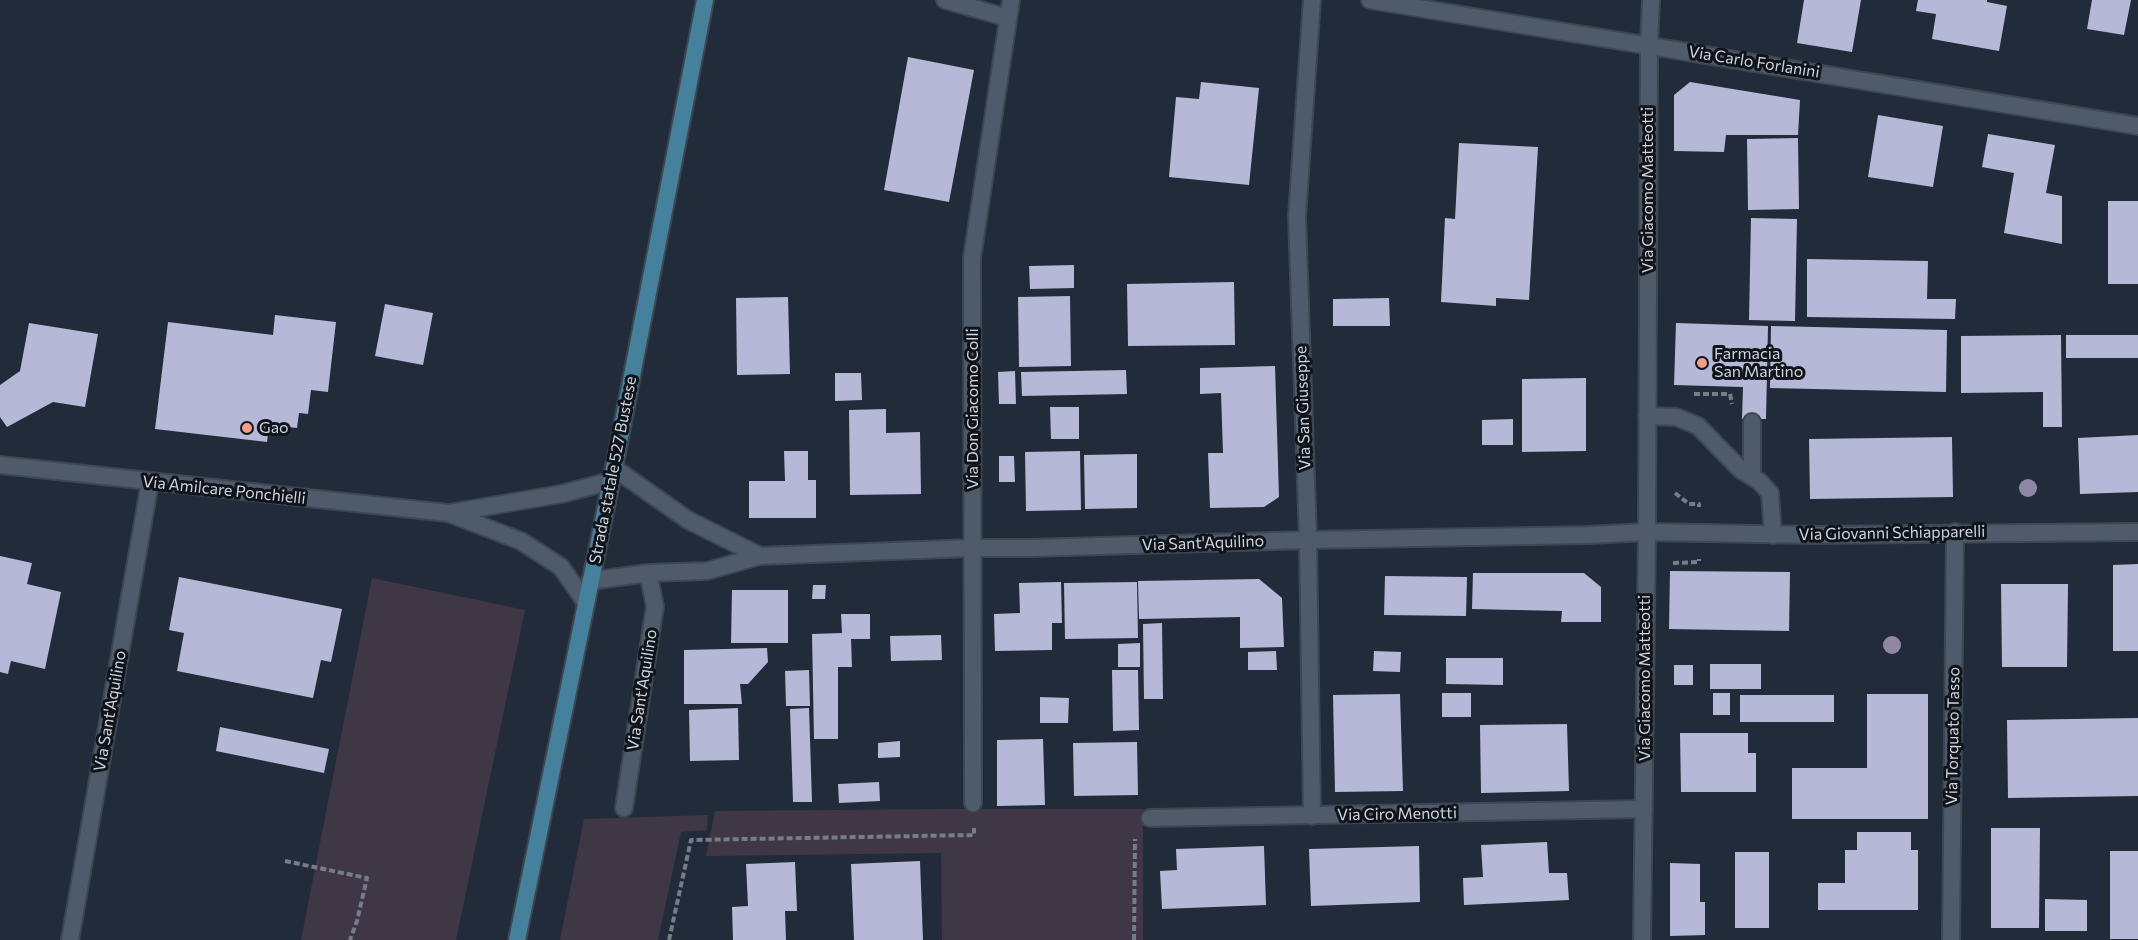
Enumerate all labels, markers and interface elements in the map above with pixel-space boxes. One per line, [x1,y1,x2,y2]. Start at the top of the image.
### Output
street label: Via Carlo Forlanini [1687,42,1821,82]
street label: Via Giacomo Matteotti [1638,107,1658,273]
street label: Via Don Giacomo Colli [963,328,983,490]
place label: Farmacia San Martino [1714,344,1803,382]
street label: Via San Giuseppe [1291,346,1315,470]
marker: Farmacia San Martino [1695,356,1709,370]
street label: Strada statale 527 Bustese [585,375,641,565]
place label: Gao [259,418,289,438]
marker: Gao [240,421,254,435]
street label: Via Amilcare Ponchielli [141,472,307,508]
street label: Via Giovanni Schiapparelli [1799,522,1985,544]
street label: Via Sant'Aquilino [1142,531,1264,555]
street label: Via Giacomo Matteotti [1635,595,1655,761]
street label: Via Sant'Aquilino [623,628,661,752]
street label: Via Sant'Aquilino [90,649,130,773]
street label: Via Torquato Tasso [1942,667,1964,805]
street label: Via Ciro Menotti [1337,803,1457,825]

